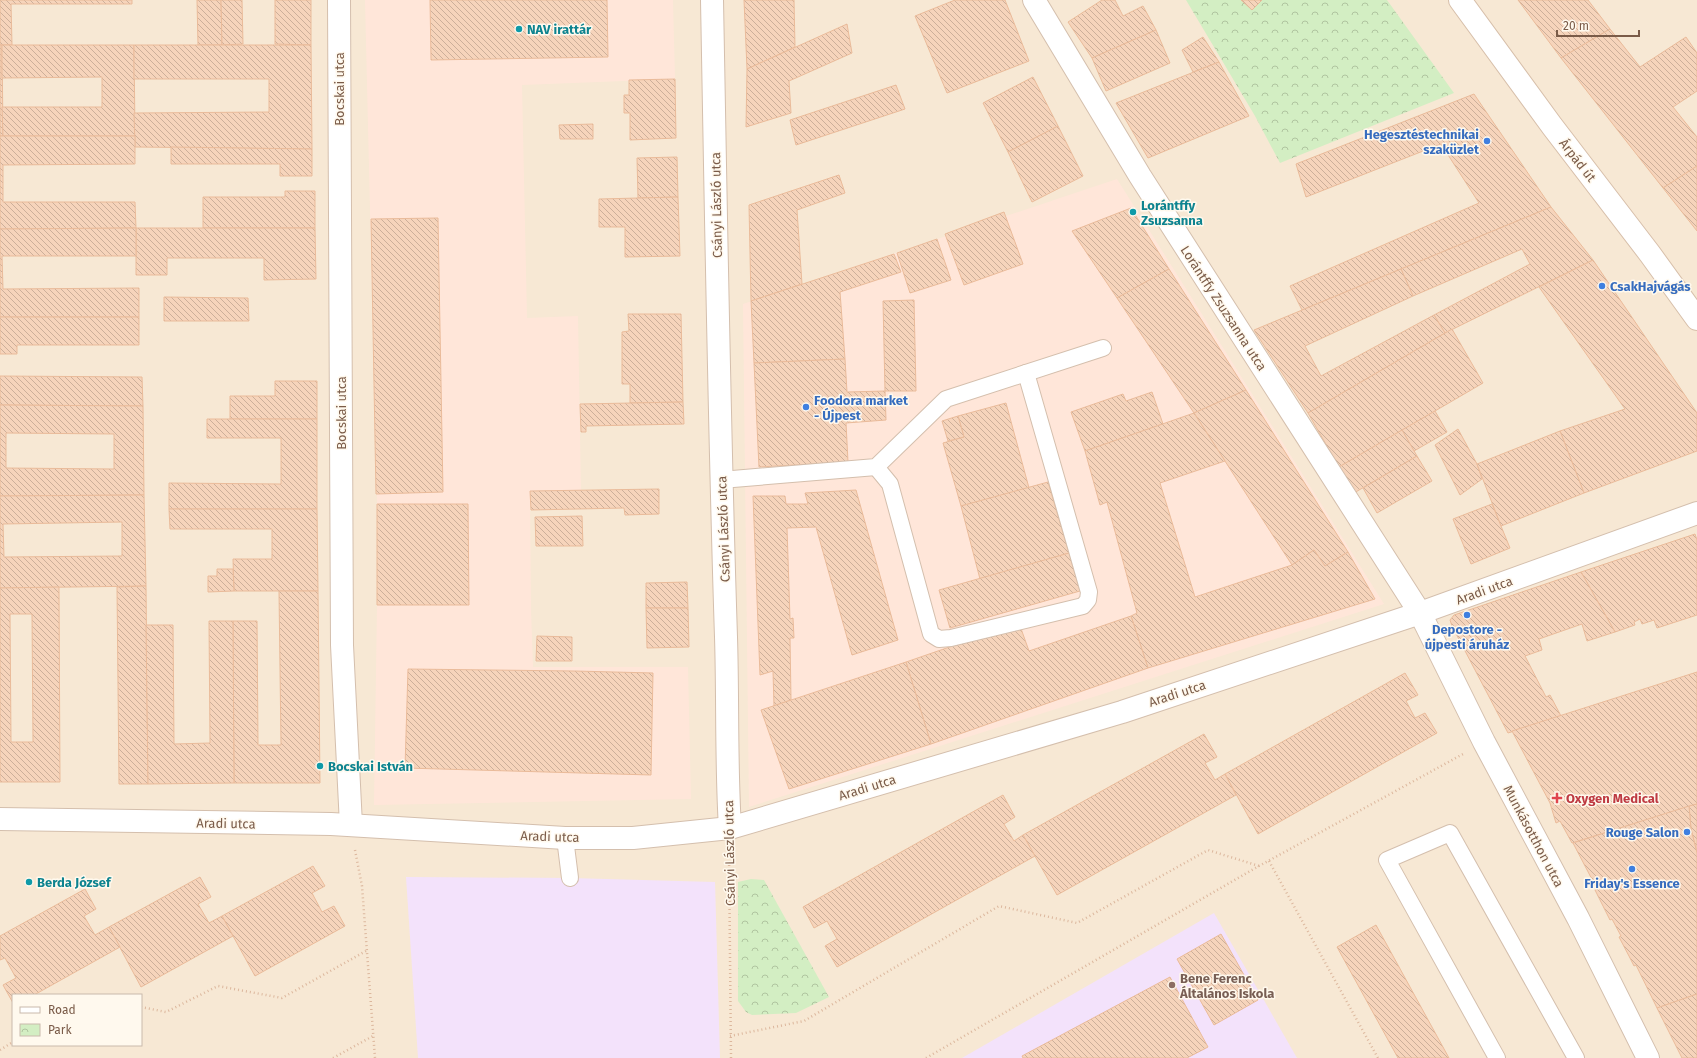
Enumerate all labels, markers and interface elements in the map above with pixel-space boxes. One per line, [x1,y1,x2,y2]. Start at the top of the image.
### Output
scale bar [1557,12,1639,38]
text: 20 m [1563,19,1589,33]
place label: NAV irattár [527,22,592,37]
marker: NAV irattár [514,24,524,34]
street label: Bocskai utca [332,52,347,126]
place label: Hegesztéstechnikai szaküzlet [1364,127,1480,157]
marker: Hegesztéstechnikai szaküzlet [1482,136,1492,146]
street label: Árpád út [1556,136,1599,185]
street label: Csányi László utca [708,152,725,258]
place label: Lorántffy Zsuzsanna [1141,198,1203,228]
marker: Lorántffy Zsuzsanna [1128,207,1138,217]
street label: Lorántffy Zsuzsanna utca [1178,243,1270,374]
place label: CsakHajvágás [1610,279,1691,294]
marker: CsakHajvágás [1597,281,1607,291]
street label: Bocskai utca [334,376,349,450]
place label: Foodora market - Újpest [814,393,909,423]
marker: Foodora market - Újpest [801,402,811,412]
street label: Csányi László utca [714,476,733,582]
street label: Aradi utca [1454,573,1515,608]
marker: Depostore - újpesti áruház [1462,610,1472,620]
place label: Depostore - újpesti áruház [1425,622,1509,652]
street label: Aradi utca [1147,677,1208,710]
place label: Bocskai István [328,759,413,774]
marker: Bocskai István [315,761,325,771]
street label: Aradi utca [837,772,898,803]
street label: Munkásotthon utca [1500,783,1567,890]
place label: Oxygen Medical [1566,791,1659,806]
marker: Oxygen Medical [1551,792,1563,804]
street label: Csányi László utca [721,800,738,906]
street label: Aradi utca [196,815,256,832]
place label: Rouge Salon [1606,825,1679,840]
marker: Rouge Salon [1682,827,1692,837]
street label: Aradi utca [520,828,580,845]
marker: Friday's Essence [1627,864,1637,874]
place label: Berda József [37,875,112,890]
place label: Friday's Essence [1584,876,1680,891]
marker: Berda József [24,877,34,887]
place label: Bene Ferenc Általános Iskola [1179,971,1274,1001]
marker: Bene Ferenc Általános Iskola [1167,980,1177,990]
legend [12,994,142,1046]
text: Road [48,1003,76,1017]
text: Park [48,1023,72,1037]

